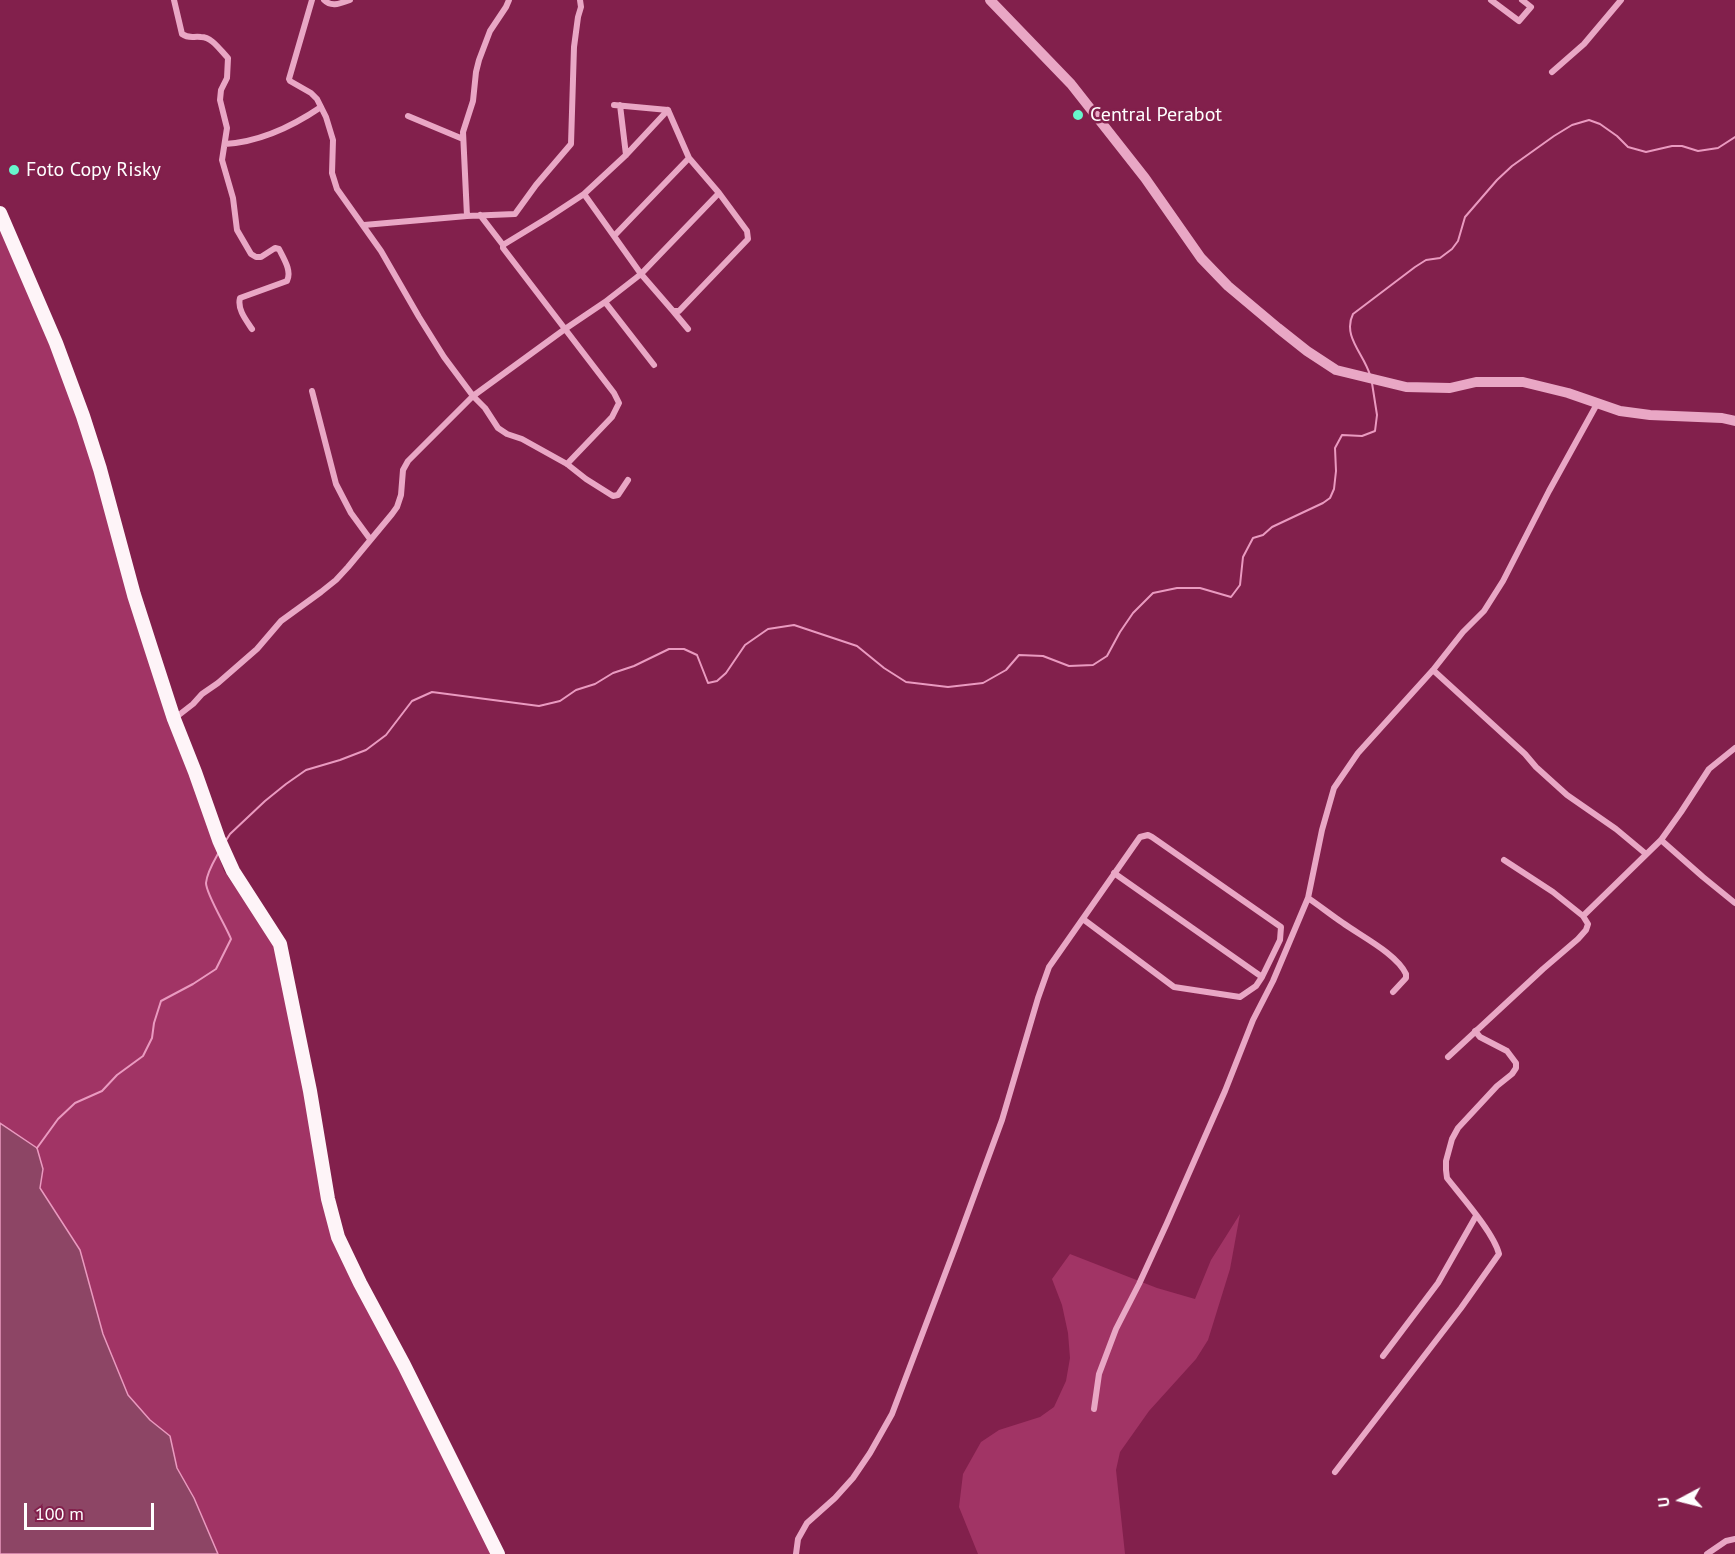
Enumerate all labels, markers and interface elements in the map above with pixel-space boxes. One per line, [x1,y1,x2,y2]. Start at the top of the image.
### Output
place label: Central Perabot [1090,103,1222,127]
marker: Central Perabot [1071,108,1085,122]
place label: Foto Copy Risky [26,158,161,182]
marker: Foto Copy Risky [7,163,21,177]
north arrow [1651,1470,1711,1530]
scale bar [27,1491,158,1529]
text: U [1653,1496,1674,1508]
text: 100 m [35,1502,84,1525]

